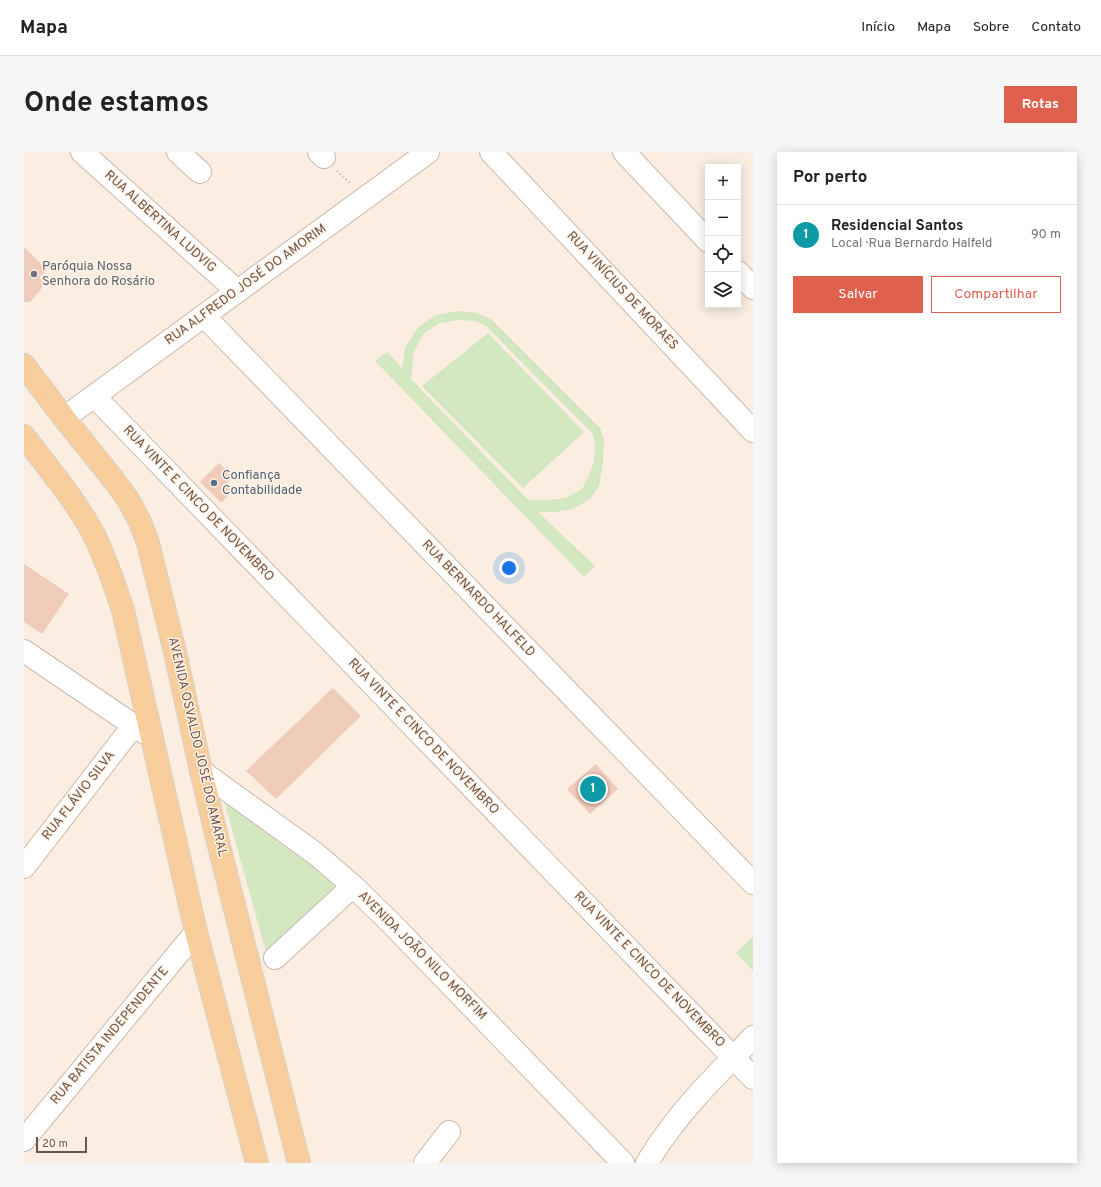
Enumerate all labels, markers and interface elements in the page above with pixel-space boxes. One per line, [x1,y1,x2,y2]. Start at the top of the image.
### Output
text: Mapa [20,16,68,40]
text: Início [861,19,895,36]
text: Mapa [917,19,951,36]
text: Sobre [973,19,1009,36]
text: Contato [1031,19,1081,36]
text: Onde estamos [24,86,209,122]
button: Rotas [1004,86,1077,123]
map controls [705,164,741,308]
button: + [705,164,741,200]
text: Por perto [793,167,867,189]
street label: RUA ALBERTINA LUDVIG [101,168,219,276]
button: − [705,200,741,236]
text: Residencial Santos [831,217,963,236]
street label: RUA ALFREDO JOSÉ DO AMORIM [161,219,330,349]
street label: RUA VINÍCIUS DE MORAES [563,227,683,354]
text: 1 [803,227,809,243]
text: 90 m [1031,227,1061,243]
button: locate [705,236,741,272]
text: Local · Rua Bernardo Halfeld [831,236,992,252]
place label: Paróquia Nossa Senhora do Rosário [42,259,155,290]
marker: Paróquia Nossa Senhora do Rosário [29,269,39,279]
button: layers [705,272,741,308]
button: Salvar [793,276,923,313]
button: Compartilhar [931,276,1061,313]
street label: RUA VINTE E CINCO DE NOVEMBRO [119,423,277,585]
place label: Confiança Contabilidade [222,468,302,499]
marker: Confiança Contabilidade [209,478,219,488]
street label: RUA BERNARDO HALFELD [418,537,538,661]
your location [499,558,519,578]
street label: AVENIDA OSVALDO JOSÉ DO AMARAL [164,635,232,858]
street label: RUA VINTE E CINCO DE NOVEMBRO [344,656,502,818]
street label: RUA FLÁVIO SILVA [38,747,119,844]
pin: 1 [580,774,606,804]
street label: AVENIDA JOÃO NILO MORFIM [354,888,490,1024]
street label: RUA VINTE E CINCO DE NOVEMBRO [570,889,728,1051]
street label: RUA BATISTA INDEPENDENTE [48,964,172,1108]
scale bar [36,1135,87,1154]
text: 20 m [42,1137,68,1151]

